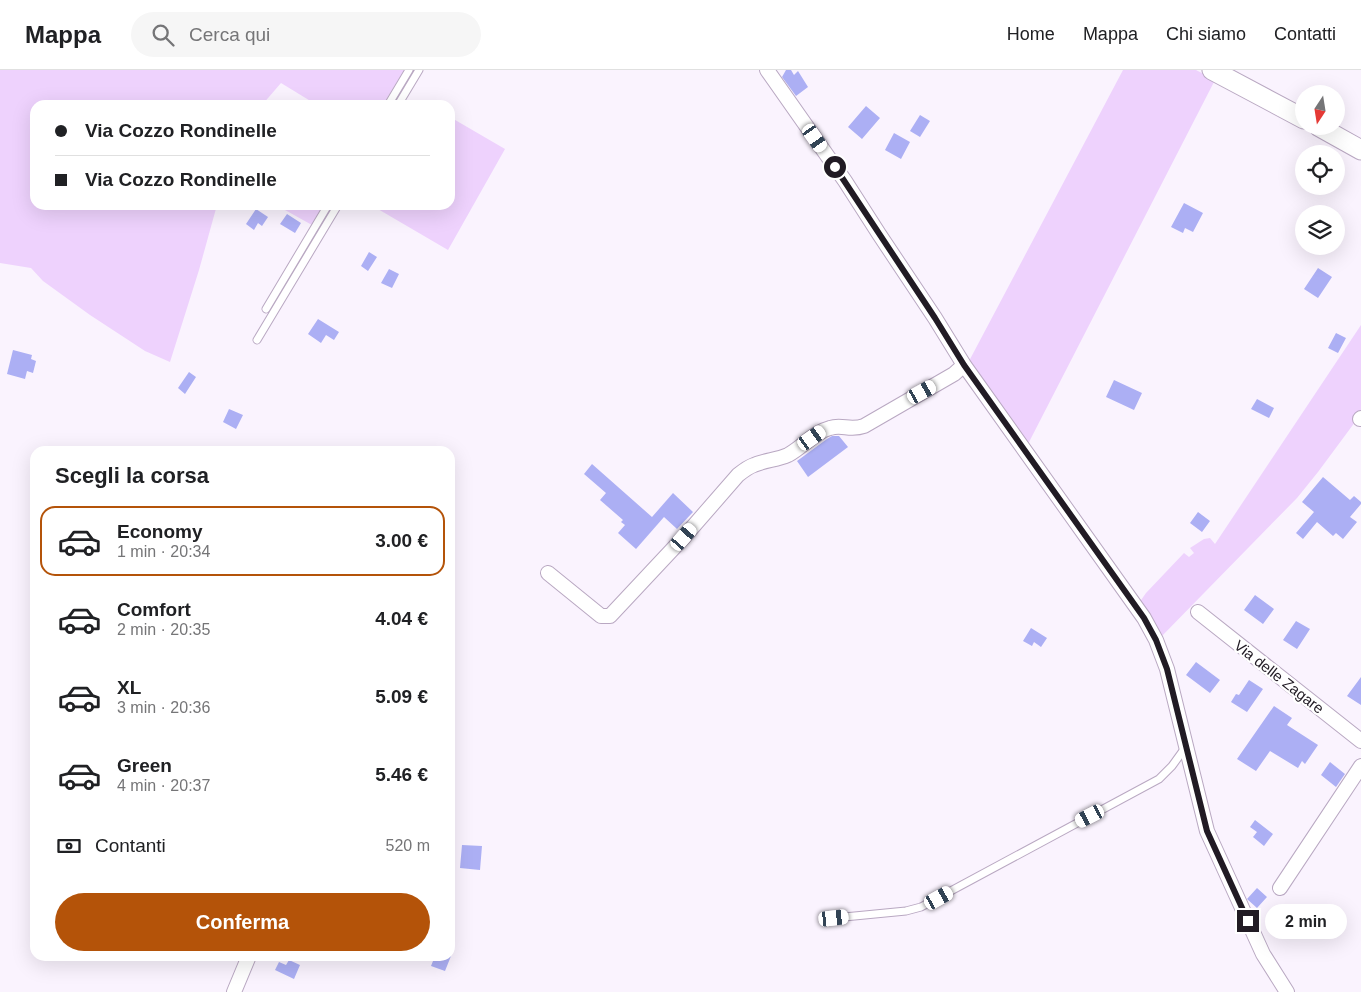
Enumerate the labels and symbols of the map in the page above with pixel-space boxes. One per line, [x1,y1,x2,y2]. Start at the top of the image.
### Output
north arrow [1295,85,1345,135]
car [800,121,829,155]
route start [824,156,846,178]
car [905,378,938,406]
car [795,423,828,453]
car [668,521,699,553]
street label: Via delle Zagare [1231,636,1327,717]
car [1073,803,1106,829]
car [922,884,955,912]
callout: 2 min [1266,904,1348,938]
car [818,909,849,927]
route end [1237,910,1259,932]

